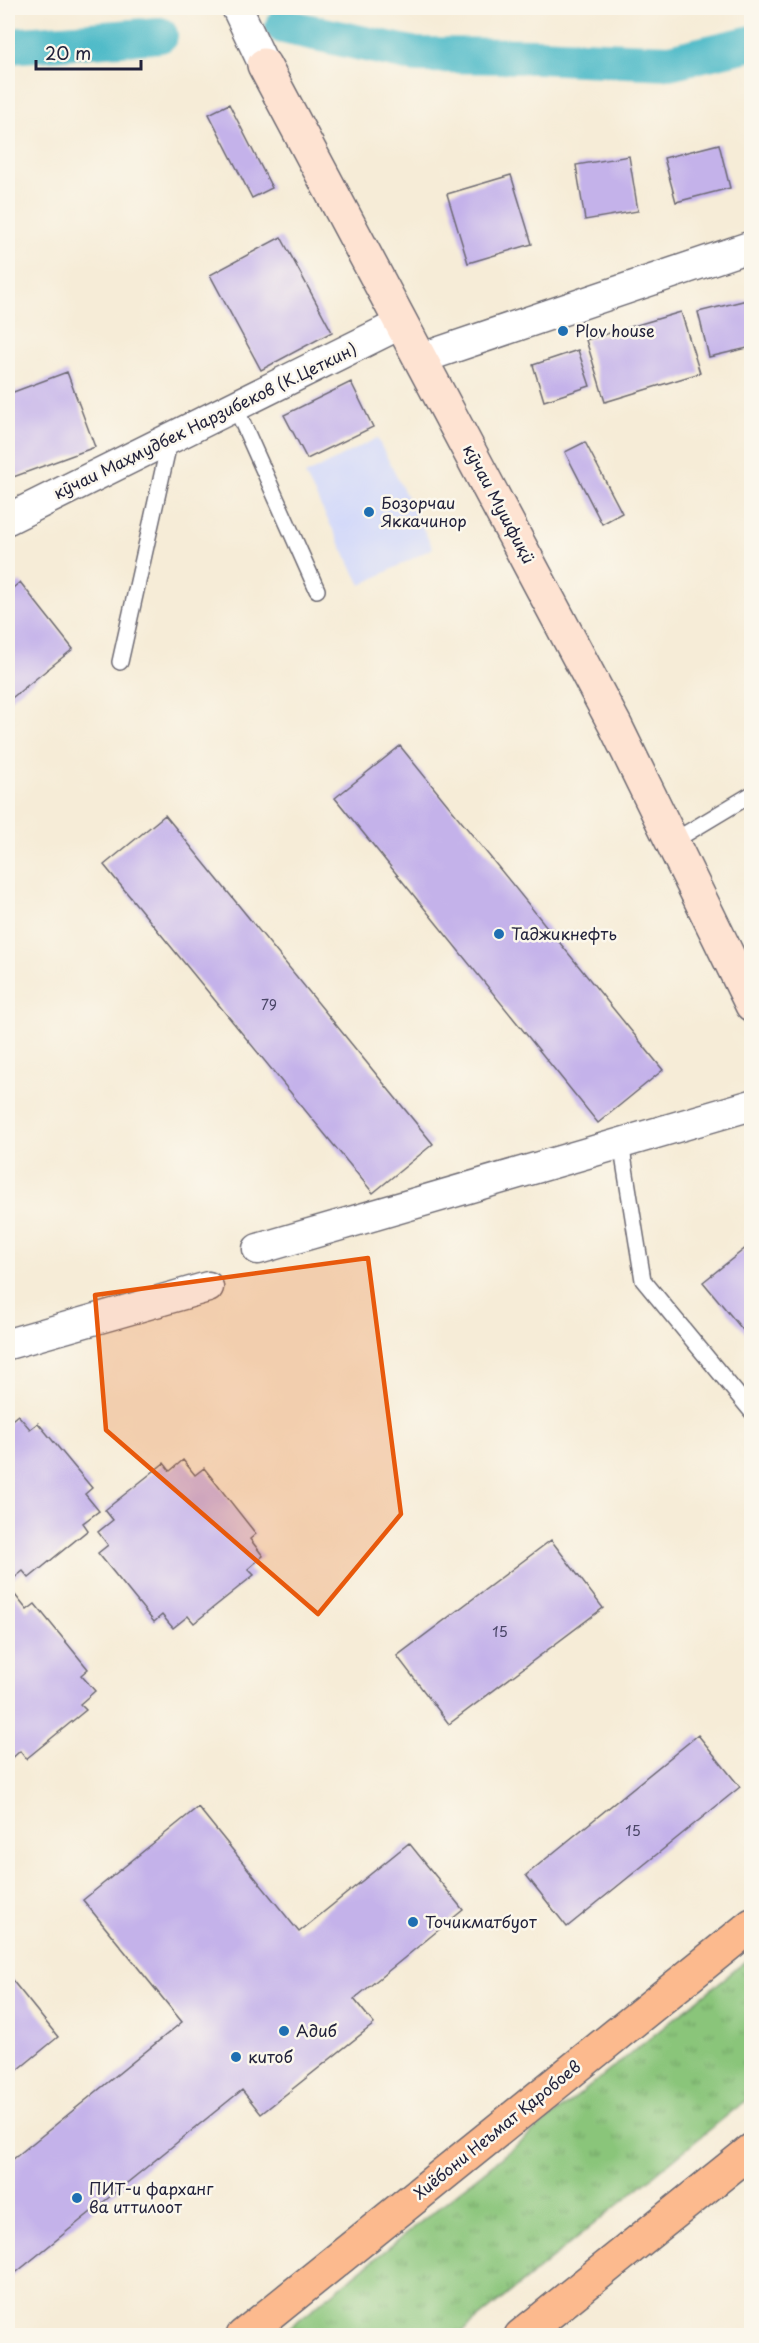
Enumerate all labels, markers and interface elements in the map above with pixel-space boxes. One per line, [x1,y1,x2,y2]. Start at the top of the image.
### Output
scale bar [36,33,141,71]
text: 20 m [45,39,91,66]
place label: Plov house [575,318,655,342]
marker: Plov house [556,324,570,338]
street label: кӯчаи Маҳмудбек Нарзибеков (К.Цеткин) [49,336,360,504]
street label: кӯчаи Мушфиқӣ [458,439,542,568]
place label: Бозорчаи Яккачинор [380,490,467,532]
marker: Бозорчаи Яккачинор [362,505,376,519]
place label: Таджикнефть [511,921,617,945]
marker: Таджикнефть [492,927,506,941]
house number: 79 [261,994,277,1015]
house number: 15 [492,1621,508,1642]
house number: 15 [625,1820,641,1841]
place label: Точикматбуот [425,1909,537,1933]
marker: Точикматбуот [406,1915,420,1929]
place label: Адиб [296,2018,338,2042]
marker: Адиб [277,2024,291,2038]
place label: китоб [248,2044,293,2068]
marker: китоб [229,2050,243,2064]
street label: Хиёбони Неъмат Қаробоев [408,2054,585,2204]
place label: ПИТ-и фарханг ва иттилоот [89,2176,214,2218]
marker: ПИТ-и фарханг ва иттилоот [70,2191,84,2205]

